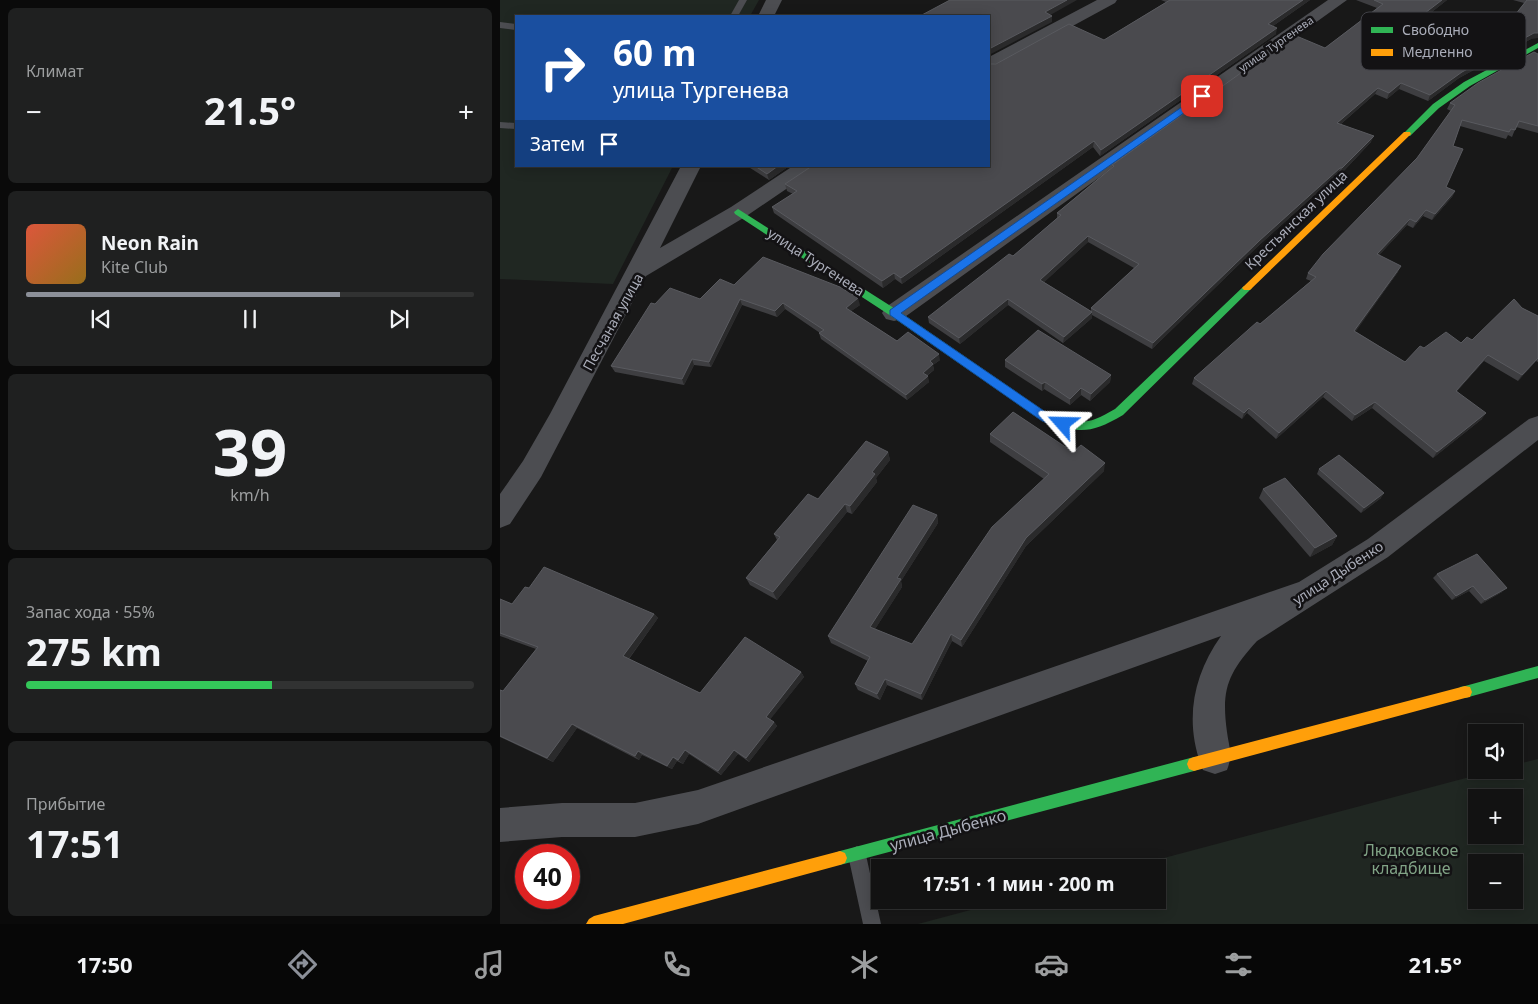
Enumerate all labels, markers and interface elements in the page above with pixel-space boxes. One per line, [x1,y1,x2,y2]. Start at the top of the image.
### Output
street label: улица Тургенева [1235,12,1316,75]
legend [1361,12,1526,70]
text: Свободно [1402,20,1469,39]
text: 60 m [613,29,696,76]
icon: right [530,35,595,100]
text: Медленно [1402,42,1473,61]
text: Климат [26,60,84,82]
text: улица Тургенева [613,74,789,104]
pin [1181,75,1223,117]
icon: arrive [1188,82,1216,110]
text: 21.5° [204,84,296,136]
text: − [26,92,42,130]
text: + [458,92,474,130]
icon: arrive [595,130,623,158]
text: Затем [530,131,585,157]
street label: Крестьянская улица [1240,166,1351,274]
street label: улица Тургенева [764,223,868,300]
text: Neon Rain [101,230,199,256]
text: Kite Club [101,256,168,278]
street label: Песчаная улица [578,270,647,374]
icon: previous [87,305,115,333]
icon: pause [236,305,264,333]
icon: next [385,305,413,333]
position arrow [1036,397,1088,449]
text: 39 [213,407,287,495]
text: km/h [230,484,270,506]
street label: улица Дыбенко [1289,536,1387,609]
text: Запас хода · 55% [26,601,155,623]
text: 275 km [26,625,162,677]
map controls [1468,724,1523,909]
button: sound [1468,724,1523,779]
button: + [1468,789,1523,844]
text: Прибытие [26,793,105,815]
street label: улица Дыбенко [888,804,1008,856]
text: 17:51 [26,817,124,869]
park label: Людковское кладбище [1364,839,1458,879]
speed limit sign: 40 [515,844,580,909]
button: − [1468,854,1523,909]
text: 17:51 · 1 мин · 200 m [922,871,1115,897]
icon: directions [285,947,320,982]
icon: music [472,947,507,982]
icon: phone [659,947,694,982]
icon: climate [847,947,882,982]
icon: car [1034,947,1069,982]
icon: filters [1221,947,1256,982]
text: 17:50 [76,949,133,979]
text: 21.5° [1409,949,1462,979]

